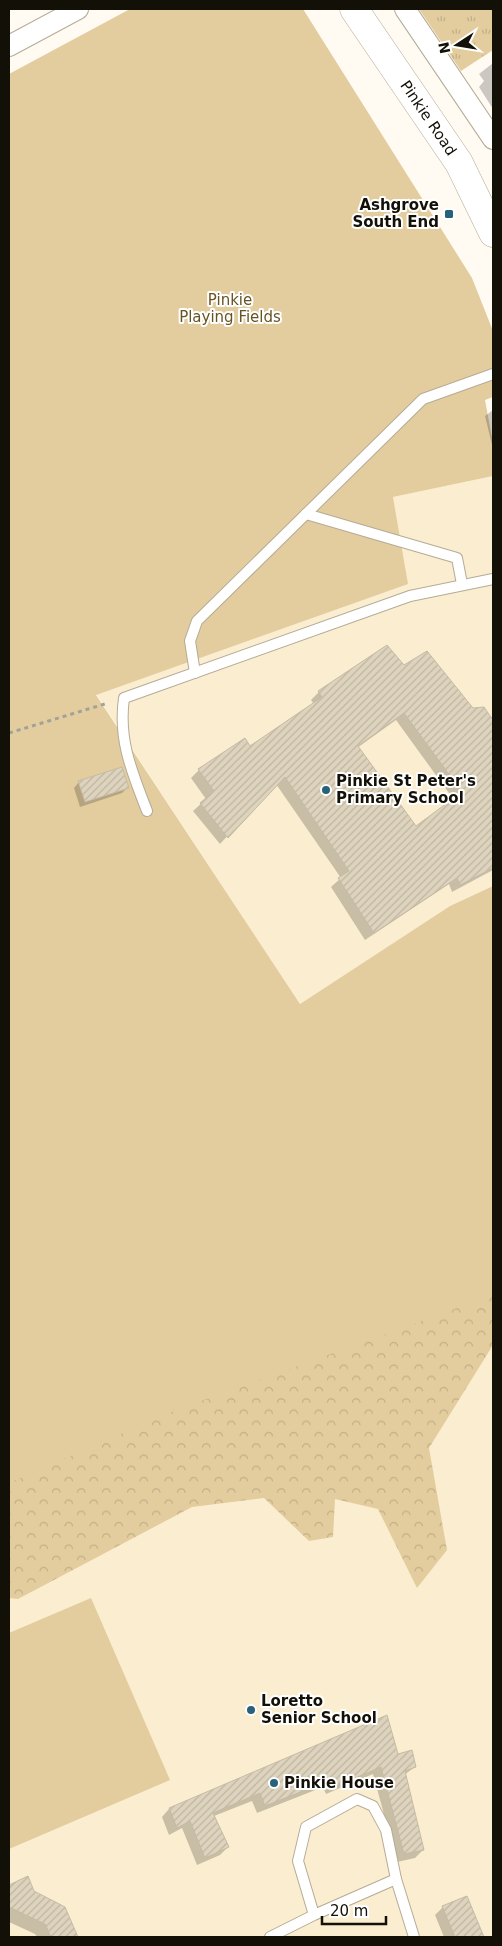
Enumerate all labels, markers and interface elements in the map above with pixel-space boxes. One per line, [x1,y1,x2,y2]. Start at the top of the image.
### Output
north arrow [432,20,482,70]
text: N [435,40,453,55]
street label: Pinkie Road [396,77,460,159]
place label: Ashgrove South End [352,196,439,231]
marker: Ashgrove South End [443,208,455,220]
park label: Pinkie Playing Fields [179,291,281,326]
place label: Pinkie St Peter's Primary School [336,772,476,807]
marker: Pinkie St Peter's Primary School [320,784,332,796]
place label: Loretto Senior School [261,1692,377,1727]
marker: Loretto Senior School [245,1704,257,1716]
place label: Pinkie House [284,1774,394,1792]
marker: Pinkie House [268,1777,280,1789]
scale bar [322,1894,386,1926]
text: 20 m [330,1902,368,1920]

